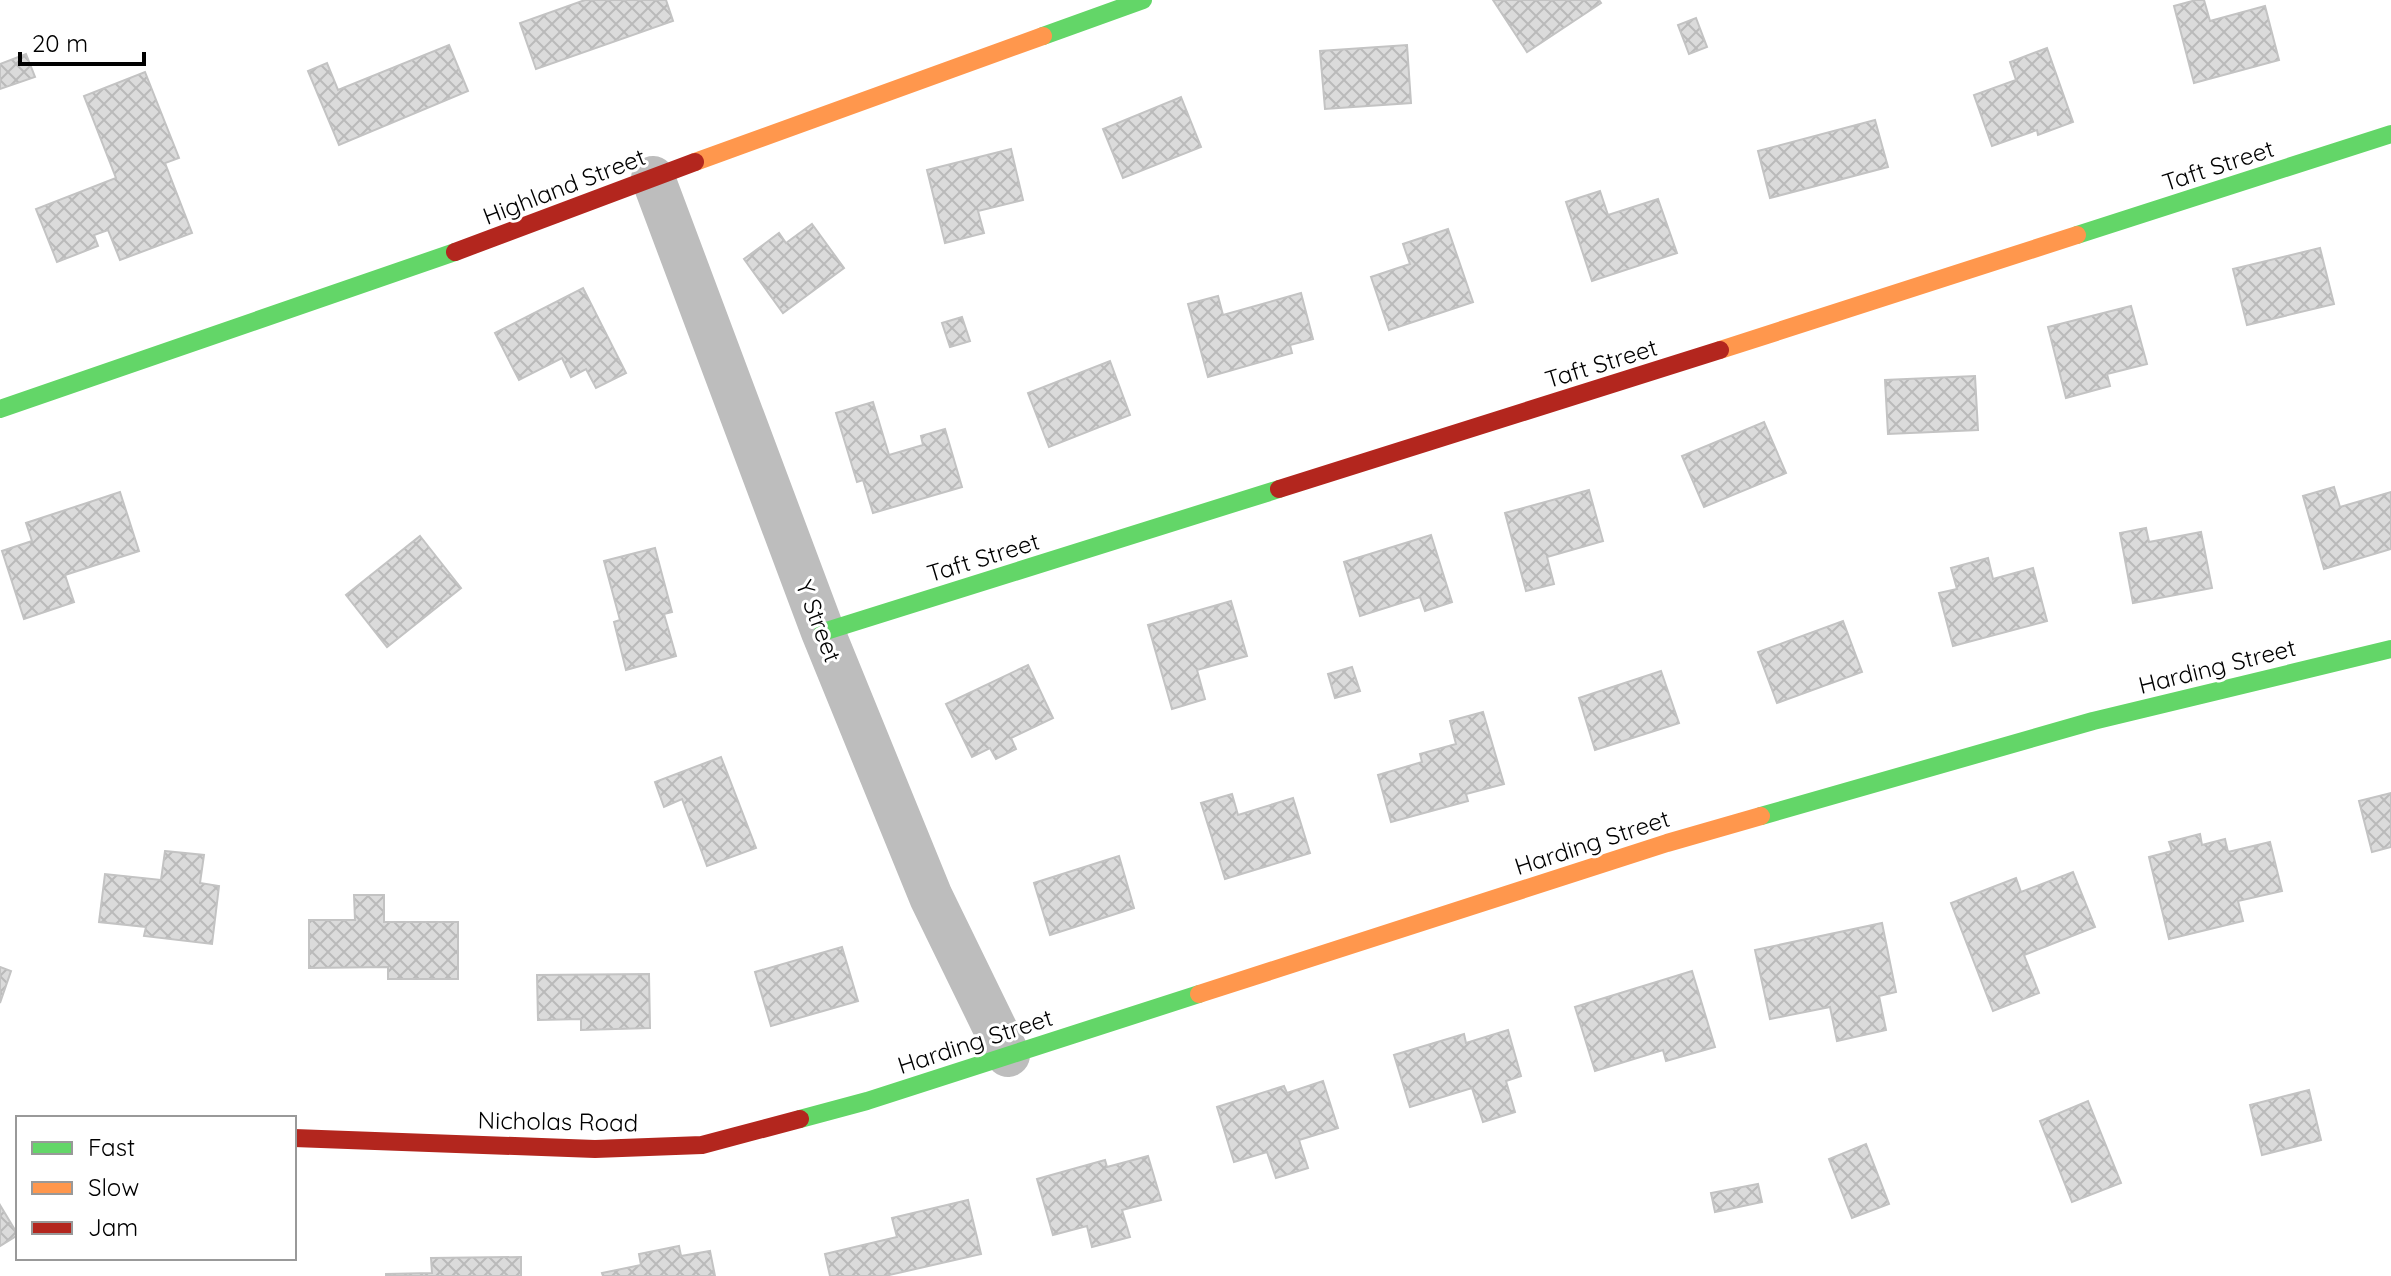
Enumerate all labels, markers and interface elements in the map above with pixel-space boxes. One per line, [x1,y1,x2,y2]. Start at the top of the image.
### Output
scale bar [20,16,144,66]
text: 20 m [32,28,88,58]
street label: Taft Street [2158,133,2278,197]
street label: Highland Street [478,141,650,231]
street label: Taft Street [1541,332,1661,394]
street label: Taft Street [923,526,1043,588]
street label: Y Street [790,576,848,666]
street label: Harding Street [2135,632,2299,700]
street label: Harding Street [1511,803,1673,881]
street label: Harding Street [894,1002,1056,1080]
street label: Nicholas Road [477,1105,639,1137]
legend [16,1116,296,1260]
text: Fast [88,1132,135,1162]
text: Slow [88,1172,139,1202]
text: Jam [88,1212,138,1242]

